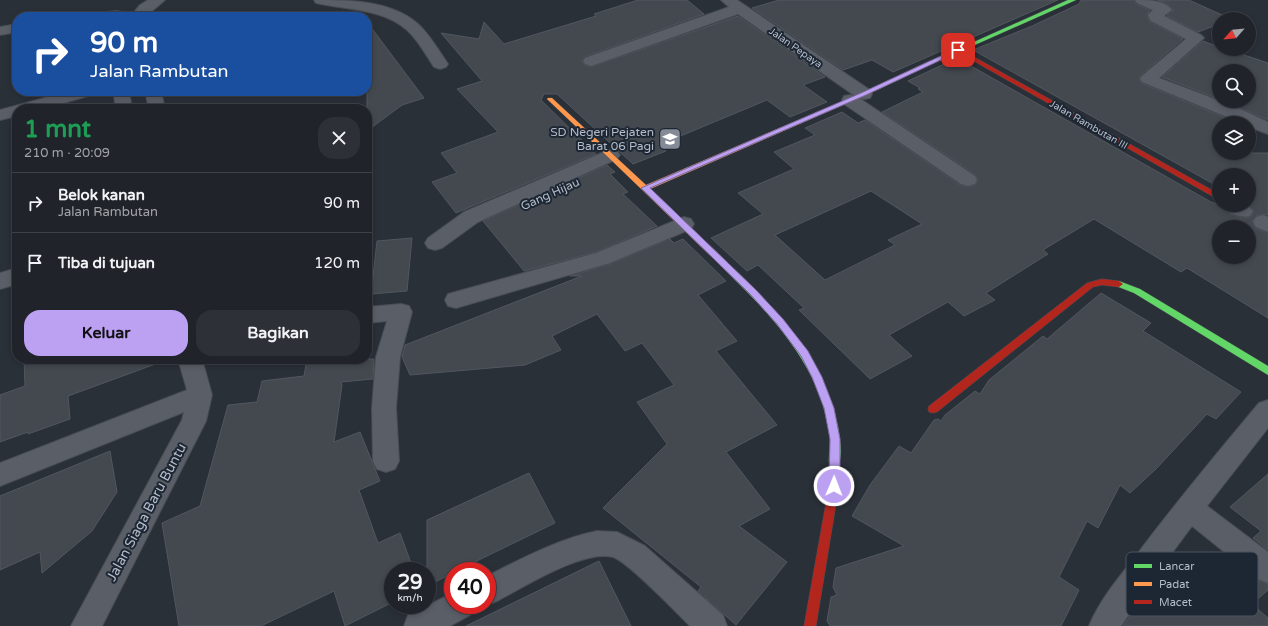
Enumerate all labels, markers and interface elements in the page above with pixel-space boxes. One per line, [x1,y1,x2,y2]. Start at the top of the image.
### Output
north arrow [1212,12,1256,56]
map controls [1212,12,1256,264]
street label: Jalan Pepaya [767,25,824,71]
text: 90 m [90,26,158,60]
icon: right [24,28,76,80]
pin [941,33,975,67]
icon: arrive [947,39,969,61]
text: Jalan Rambutan [90,60,228,82]
button: search [1212,64,1256,108]
street label: Jalan Rambutan III [1047,98,1130,152]
text: 1 mnt [24,115,91,144]
button: layers [1212,116,1256,160]
button: close [318,117,360,159]
place label: SD Negeri Pejaten Barat 06 Pagi [550,125,654,153]
school or university icon: SD Negeri Pejaten Barat 06 Pagi [657,126,683,152]
text: 210 m · 20:09 [24,145,110,161]
button: + [1212,168,1256,212]
street label: Gang Hijau [518,175,582,213]
text: Belok kanan [58,186,145,204]
icon: right [24,192,46,214]
text: 90 m [323,194,360,212]
text: Jalan Rambutan [58,204,158,220]
button: − [1212,220,1256,264]
icon: arrive [24,252,46,274]
text: Tiba di tujuan [58,254,155,272]
text: 120 m [314,254,360,272]
button: Keluar [24,310,188,356]
button: Bagikan [196,310,360,356]
street label: Jalan Siaga Baru Buntu [103,440,190,584]
position arrow [813,465,855,507]
legend [1126,552,1258,616]
text: Lancar [1159,560,1195,573]
speed limit sign: 40 [444,562,496,614]
text: 29 [397,571,423,595]
text: Padat [1159,578,1189,591]
text: km/h [397,592,423,604]
text: Macet [1159,596,1192,609]

